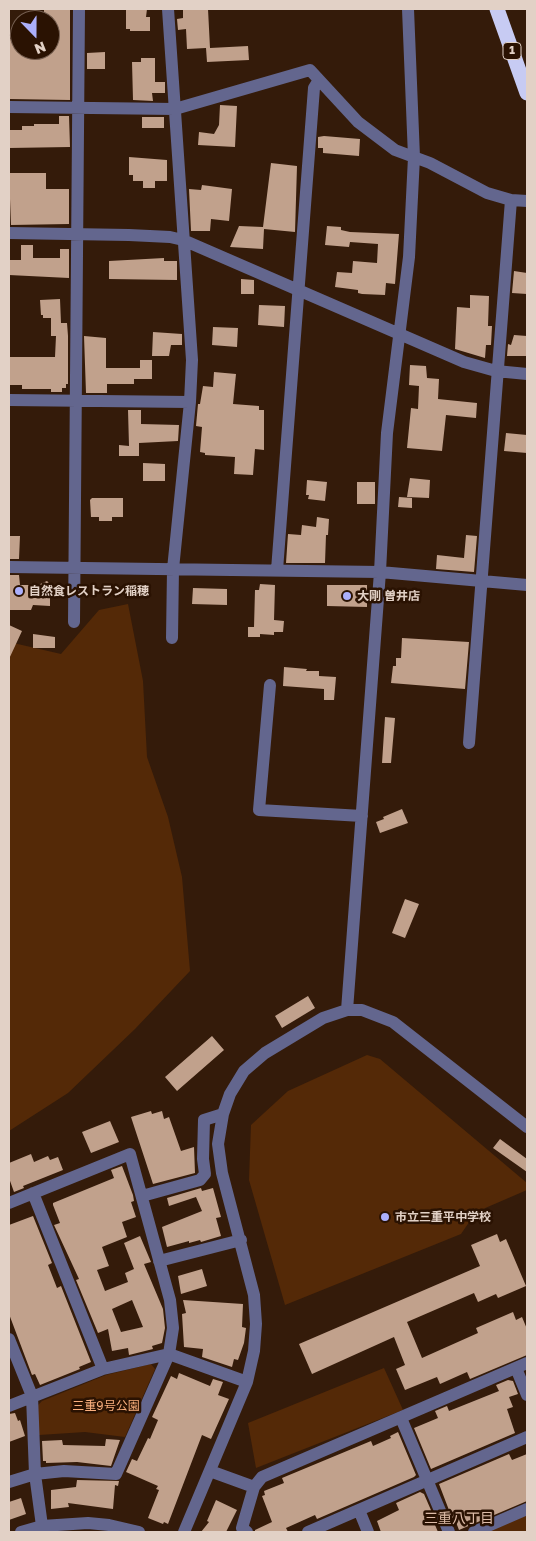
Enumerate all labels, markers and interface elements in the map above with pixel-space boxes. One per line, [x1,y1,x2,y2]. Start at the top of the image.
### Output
north arrow [10,10,60,60]
text: N [32,39,49,58]
road number: 1 [503,42,521,59]
place label: 自然食レストラン稲穂 [29,584,149,598]
marker: 自然食レストラン稲穂 [13,585,25,597]
place label: 大剛 曽井店 [357,589,420,603]
marker: 大剛 曽井店 [341,590,353,602]
place label: 市立三重平中学校 [395,1210,491,1224]
marker: 市立三重平中学校 [379,1211,391,1223]
park label: 三重9号公園 [72,1399,140,1413]
district label: 三重八丁目 [424,1511,494,1527]

